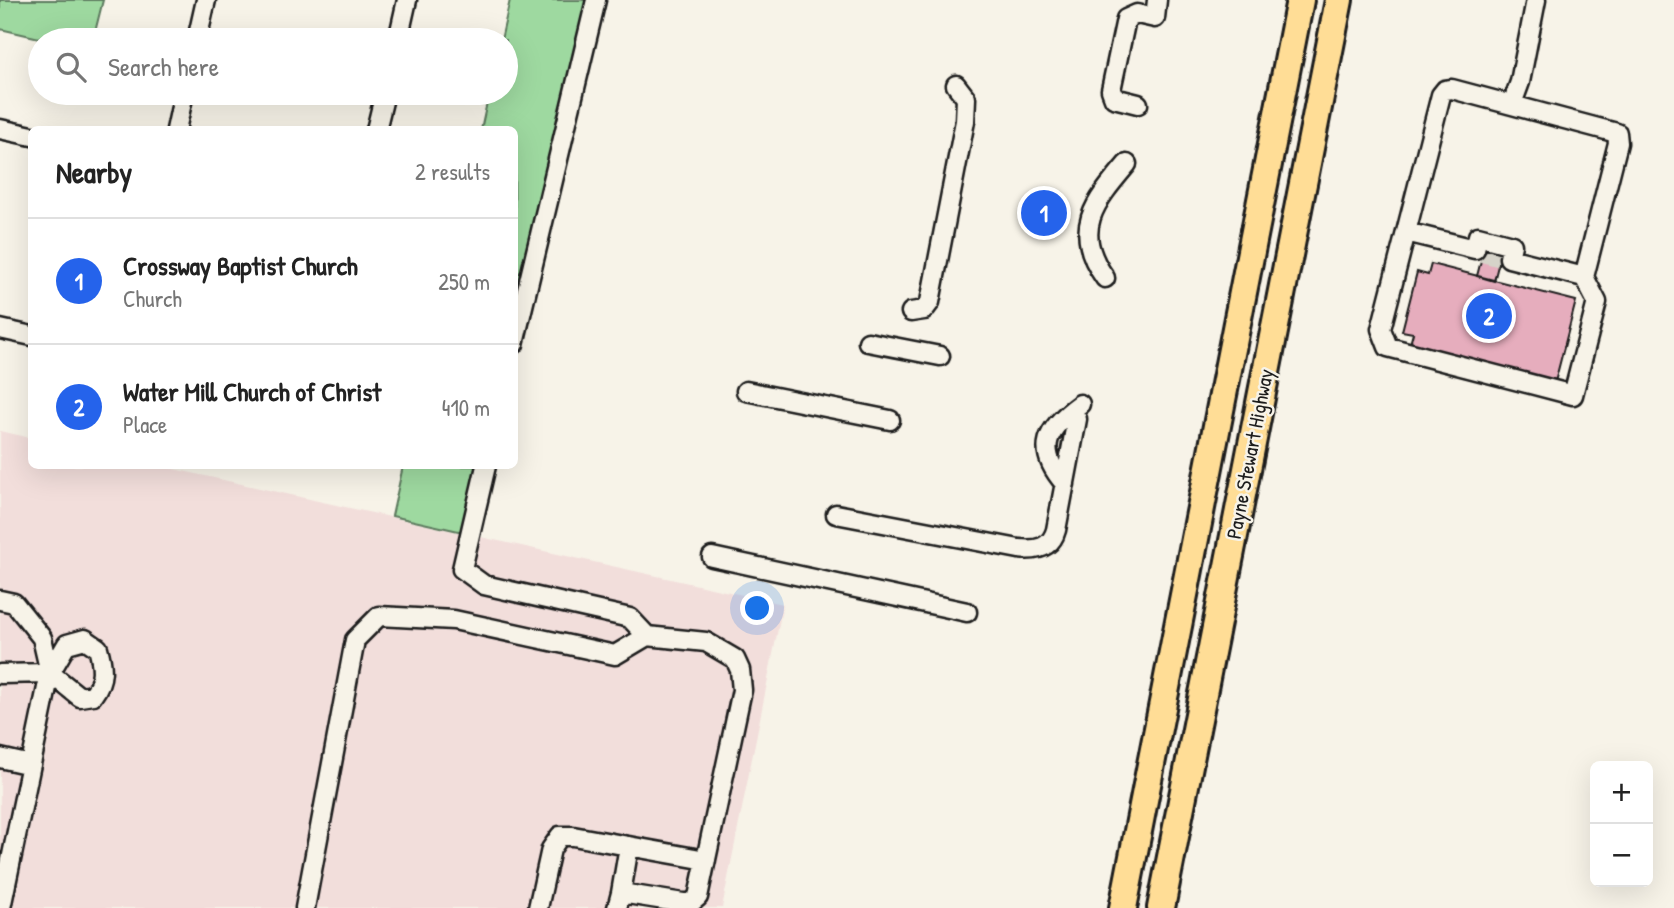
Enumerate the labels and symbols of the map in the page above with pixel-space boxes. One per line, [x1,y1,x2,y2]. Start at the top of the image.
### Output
pin: 1 [1021,187,1067,239]
pin: 2 [1466,290,1512,342]
street label: Payne Stewart Highway [1219,366,1280,541]
your location [740,591,774,625]

